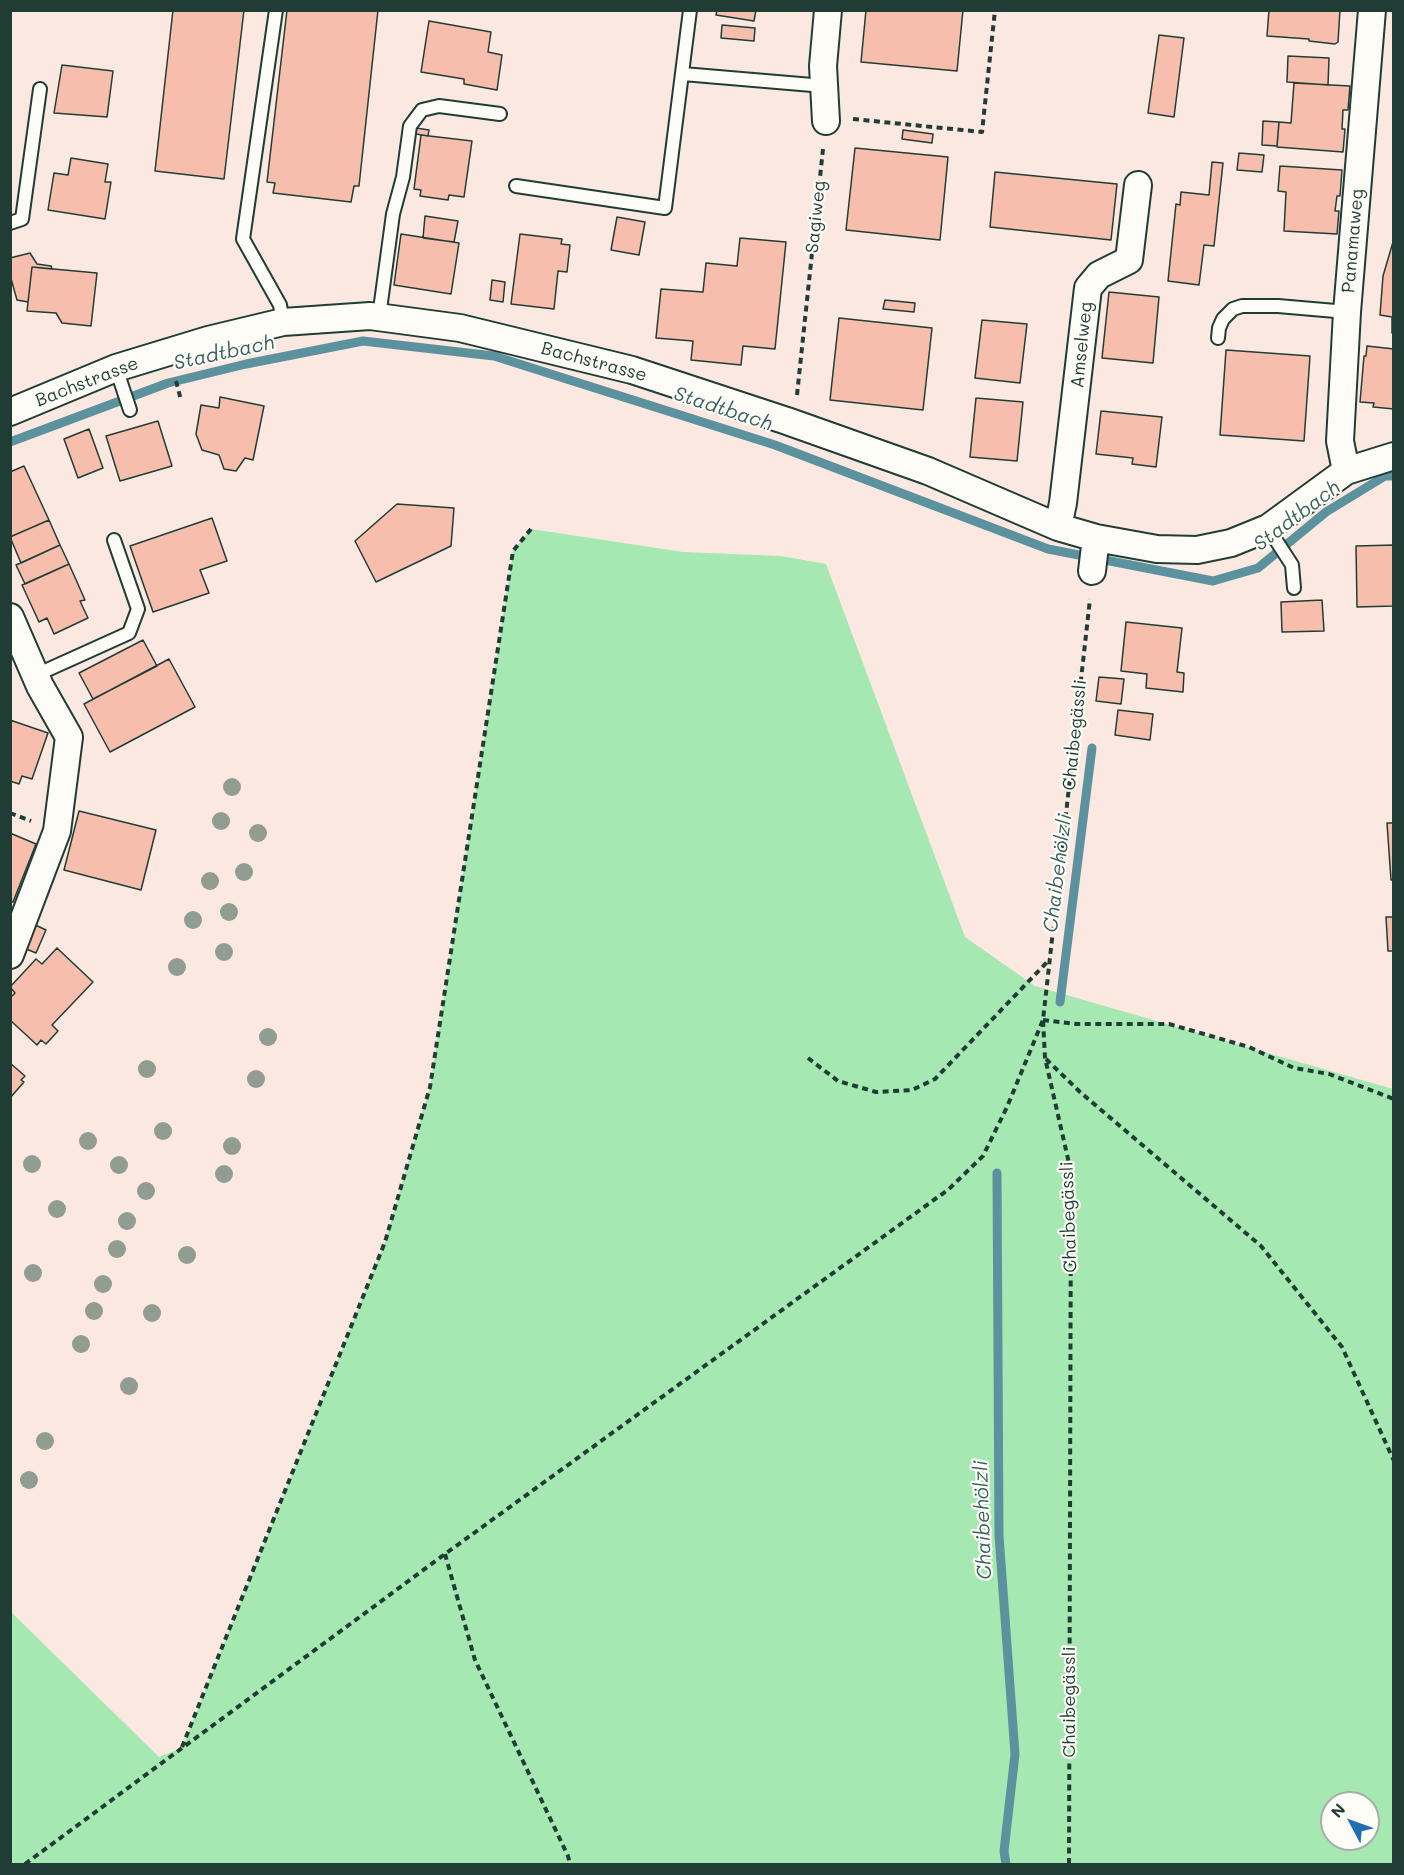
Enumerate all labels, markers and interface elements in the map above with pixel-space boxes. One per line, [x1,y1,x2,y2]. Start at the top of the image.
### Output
street label: Sagiweg [801,180,831,254]
street label: Panamaweg [1338,188,1368,294]
street label: Amselweg [1067,301,1097,389]
water label: Stadtbach [172,331,276,375]
street label: Bachstrasse [539,338,649,386]
street label: Bachstrasse [32,352,142,412]
water label: Stadtbach [671,382,775,436]
water label: Stadtbach [1249,476,1345,556]
street label: Chaibegässli [1058,678,1092,792]
water label: Chaibehölzli [1039,812,1077,934]
street label: Chaibegässli [1056,1161,1082,1273]
water label: Chaibehölzli [969,1460,997,1580]
street label: Chaibegässli [1058,1646,1080,1758]
north arrow [1320,1791,1380,1851]
text: N [1326,1799,1349,1822]

